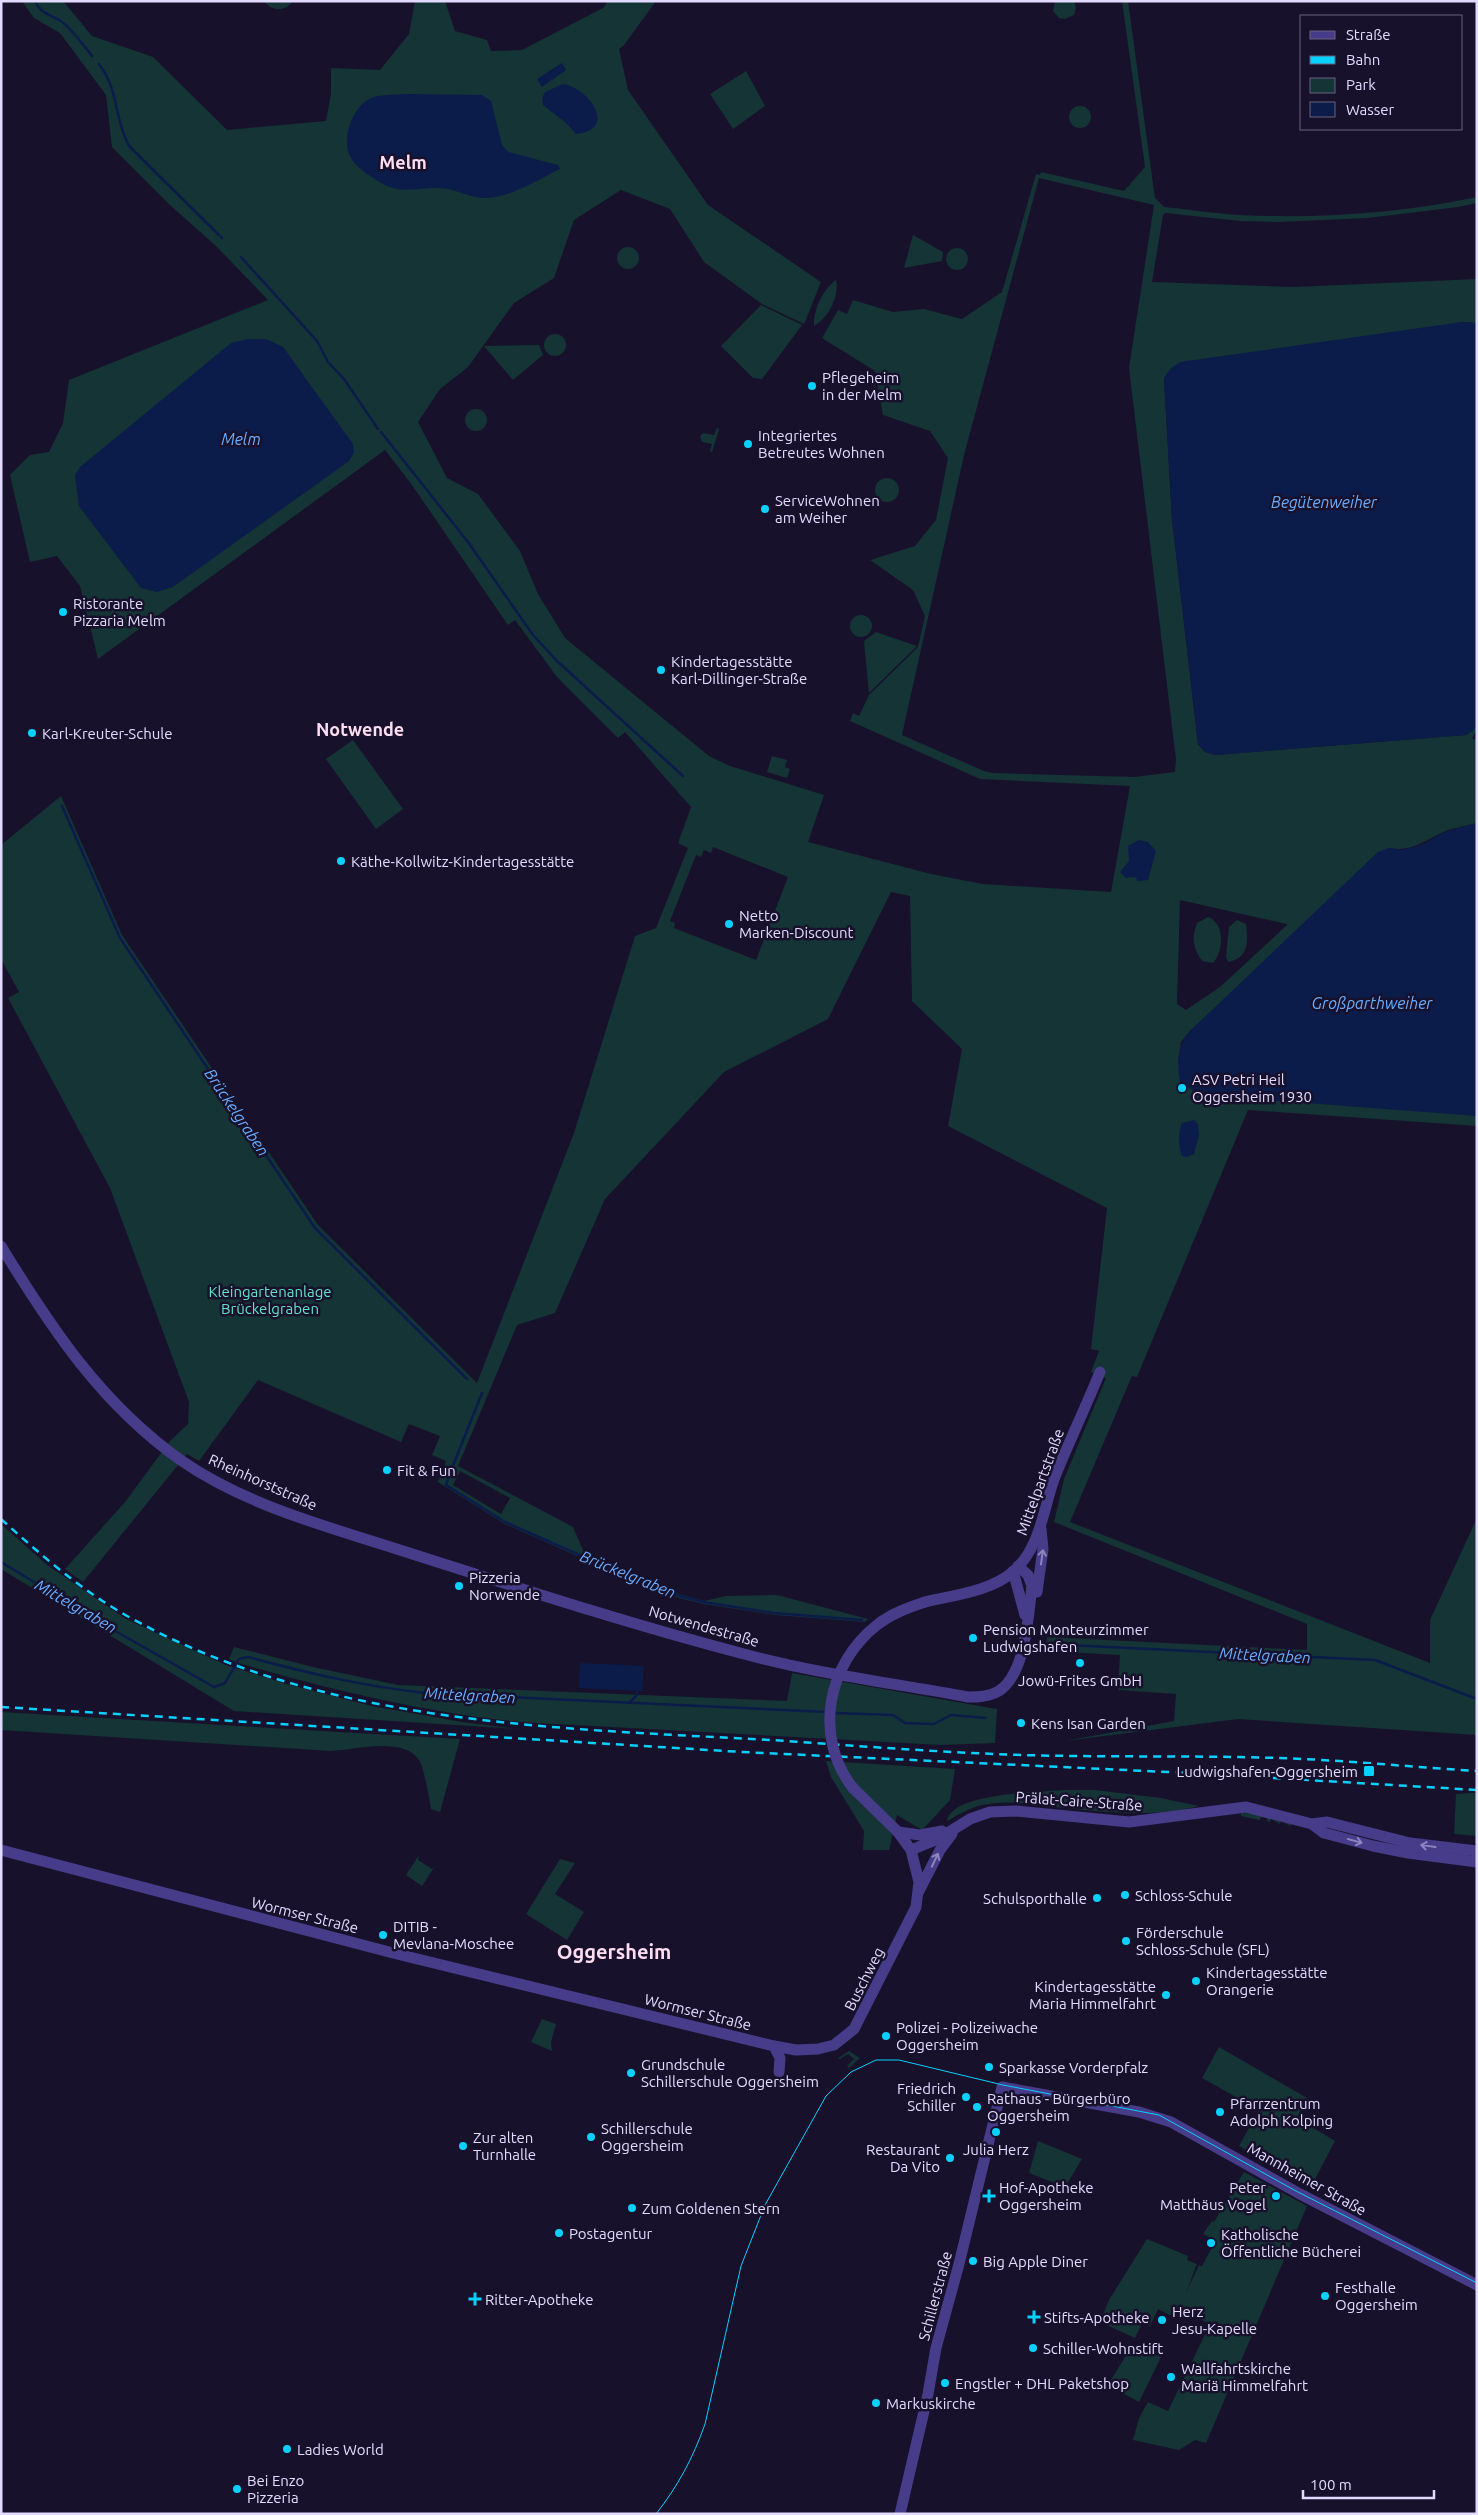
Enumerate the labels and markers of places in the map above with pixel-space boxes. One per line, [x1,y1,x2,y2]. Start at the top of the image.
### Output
place label: Pflegeheim in der Melm [822,369,902,403]
marker: Pflegeheim in der Melm [806,380,818,392]
place label: Integriertes Betreutes Wohnen [758,427,885,461]
marker: Integriertes Betreutes Wohnen [742,438,754,450]
place label: ServiceWohnen am Weiher [775,492,880,526]
marker: ServiceWohnen am Weiher [759,503,771,515]
place label: Ristorante Pizzaria Melm [73,595,166,629]
marker: Ristorante Pizzaria Melm [57,606,69,618]
place label: Kindertagesstätte Karl-Dillinger-Straße [671,653,807,687]
marker: Kindertagesstätte Karl-Dillinger-Straße [655,664,667,676]
place label: Karl-Kreuter-Schule [42,725,173,742]
marker: Karl-Kreuter-Schule [26,727,38,739]
place label: Käthe-Kollwitz-Kindertagesstätte [351,853,574,870]
marker: Käthe-Kollwitz-Kindertagesstätte [335,855,347,867]
place label: Netto Marken-Discount [739,907,854,941]
marker: Netto Marken-Discount [723,918,735,930]
place label: ASV Petri Heil Oggersheim 1930 [1192,1071,1312,1105]
marker: ASV Petri Heil Oggersheim 1930 [1176,1082,1188,1094]
place label: Fit & Fun [397,1462,456,1479]
marker: Fit & Fun [381,1464,393,1476]
place label: Pizzeria Norwende [469,1569,540,1603]
marker: Pizzeria Norwende [453,1580,465,1592]
place label: Pension Monteurzimmer Ludwigshafen [983,1621,1149,1655]
marker: Pension Monteurzimmer Ludwigshafen [967,1632,979,1644]
marker: Jowü-Frites GmbH [1074,1657,1086,1669]
place label: Jowü-Frites GmbH [1018,1672,1142,1689]
place label: Kens Isan Garden [1031,1715,1146,1732]
marker: Kens Isan Garden [1015,1717,1027,1729]
place label: Ludwigshafen-Oggersheim [1177,1763,1358,1780]
marker: Ludwigshafen-Oggersheim [1362,1764,1376,1778]
place label: Schloss-Schule [1135,1887,1233,1904]
marker: Schloss-Schule [1119,1889,1131,1901]
place label: Schulsporthalle [983,1890,1087,1907]
marker: Schulsporthalle [1091,1892,1103,1904]
place label: DITIB - Mevlana-Moschee [393,1918,514,1952]
place label: Förderschule Schloss-Schule (SFL) [1136,1924,1270,1958]
marker: DITIB - Mevlana-Moschee [377,1929,389,1941]
marker: Förderschule Schloss-Schule (SFL) [1120,1935,1132,1947]
place label: Kindertagesstätte Orangerie [1206,1964,1328,1998]
marker: Kindertagesstätte Orangerie [1190,1975,1202,1987]
place label: Kindertagesstätte Maria Himmelfahrt [1029,1978,1156,2012]
marker: Kindertagesstätte Maria Himmelfahrt [1160,1989,1172,2001]
place label: Polizei - Polizeiwache Oggersheim [896,2019,1038,2053]
marker: Polizei - Polizeiwache Oggersheim [880,2030,892,2042]
place label: Grundschule Schillerschule Oggersheim [641,2056,819,2090]
place label: Sparkasse Vorderpfalz [999,2059,1148,2076]
marker: Sparkasse Vorderpfalz [983,2061,995,2073]
marker: Grundschule Schillerschule Oggersheim [625,2067,637,2079]
place label: Friedrich Schiller [897,2080,956,2114]
place label: Rathaus - Bürgerbüro Oggersheim [987,2090,1131,2124]
marker: Friedrich Schiller [960,2091,972,2103]
place label: Pfarrzentrum Adolph Kolping [1230,2095,1333,2129]
marker: Rathaus - Bürgerbüro Oggersheim [971,2101,983,2113]
marker: Pfarrzentrum Adolph Kolping [1214,2106,1226,2118]
place label: Schillerschule Oggersheim [601,2120,693,2154]
marker: Julia Herz [990,2126,1002,2138]
place label: Zur alten Turnhalle [473,2129,536,2163]
marker: Schillerschule Oggersheim [585,2131,597,2143]
marker: Zur alten Turnhalle [457,2140,469,2152]
place label: Restaurant Da Vito [866,2141,940,2175]
place label: Julia Herz [963,2141,1029,2158]
marker: Restaurant Da Vito [944,2152,956,2164]
place label: Hof-Apotheke Oggersheim [999,2179,1094,2213]
place label: Peter Matthäus Vogel [1160,2179,1266,2213]
marker: Hof-Apotheke Oggersheim [983,2190,995,2202]
marker: Peter Matthäus Vogel [1270,2190,1282,2202]
place label: Zum Goldenen Stern [642,2200,780,2217]
marker: Zum Goldenen Stern [626,2202,638,2214]
place label: Postagentur [569,2225,653,2242]
place label: Katholische Öffentliche Bücherei [1221,2226,1361,2260]
marker: Postagentur [553,2227,565,2239]
marker: Katholische Öffentliche Bücherei [1205,2237,1217,2249]
place label: Big Apple Diner [983,2253,1088,2270]
marker: Big Apple Diner [967,2255,979,2267]
place label: Festhalle Oggersheim [1335,2279,1418,2313]
marker: Festhalle Oggersheim [1319,2290,1331,2302]
place label: Ritter-Apotheke [485,2291,593,2308]
marker: Ritter-Apotheke [469,2293,481,2305]
place label: Herz Jesu-Kapelle [1172,2303,1257,2337]
place label: Stifts-Apotheke [1044,2309,1150,2326]
marker: Stifts-Apotheke [1028,2311,1040,2323]
marker: Herz Jesu-Kapelle [1156,2314,1168,2326]
place label: Schiller-Wohnstift [1043,2340,1163,2357]
marker: Schiller-Wohnstift [1027,2342,1039,2354]
place label: Wallfahrtskirche Mariä Himmelfahrt [1181,2360,1308,2394]
marker: Wallfahrtskirche Mariä Himmelfahrt [1165,2371,1177,2383]
place label: Engstler + DHL Paketshop [955,2375,1129,2392]
marker: Engstler + DHL Paketshop [939,2377,951,2389]
place label: Markuskirche [886,2395,976,2412]
marker: Markuskirche [870,2397,882,2409]
place label: Ladies World [297,2441,384,2458]
marker: Ladies World [281,2443,293,2455]
place label: Bei Enzo Pizzeria [247,2472,304,2506]
marker: Bei Enzo Pizzeria [231,2483,243,2495]

